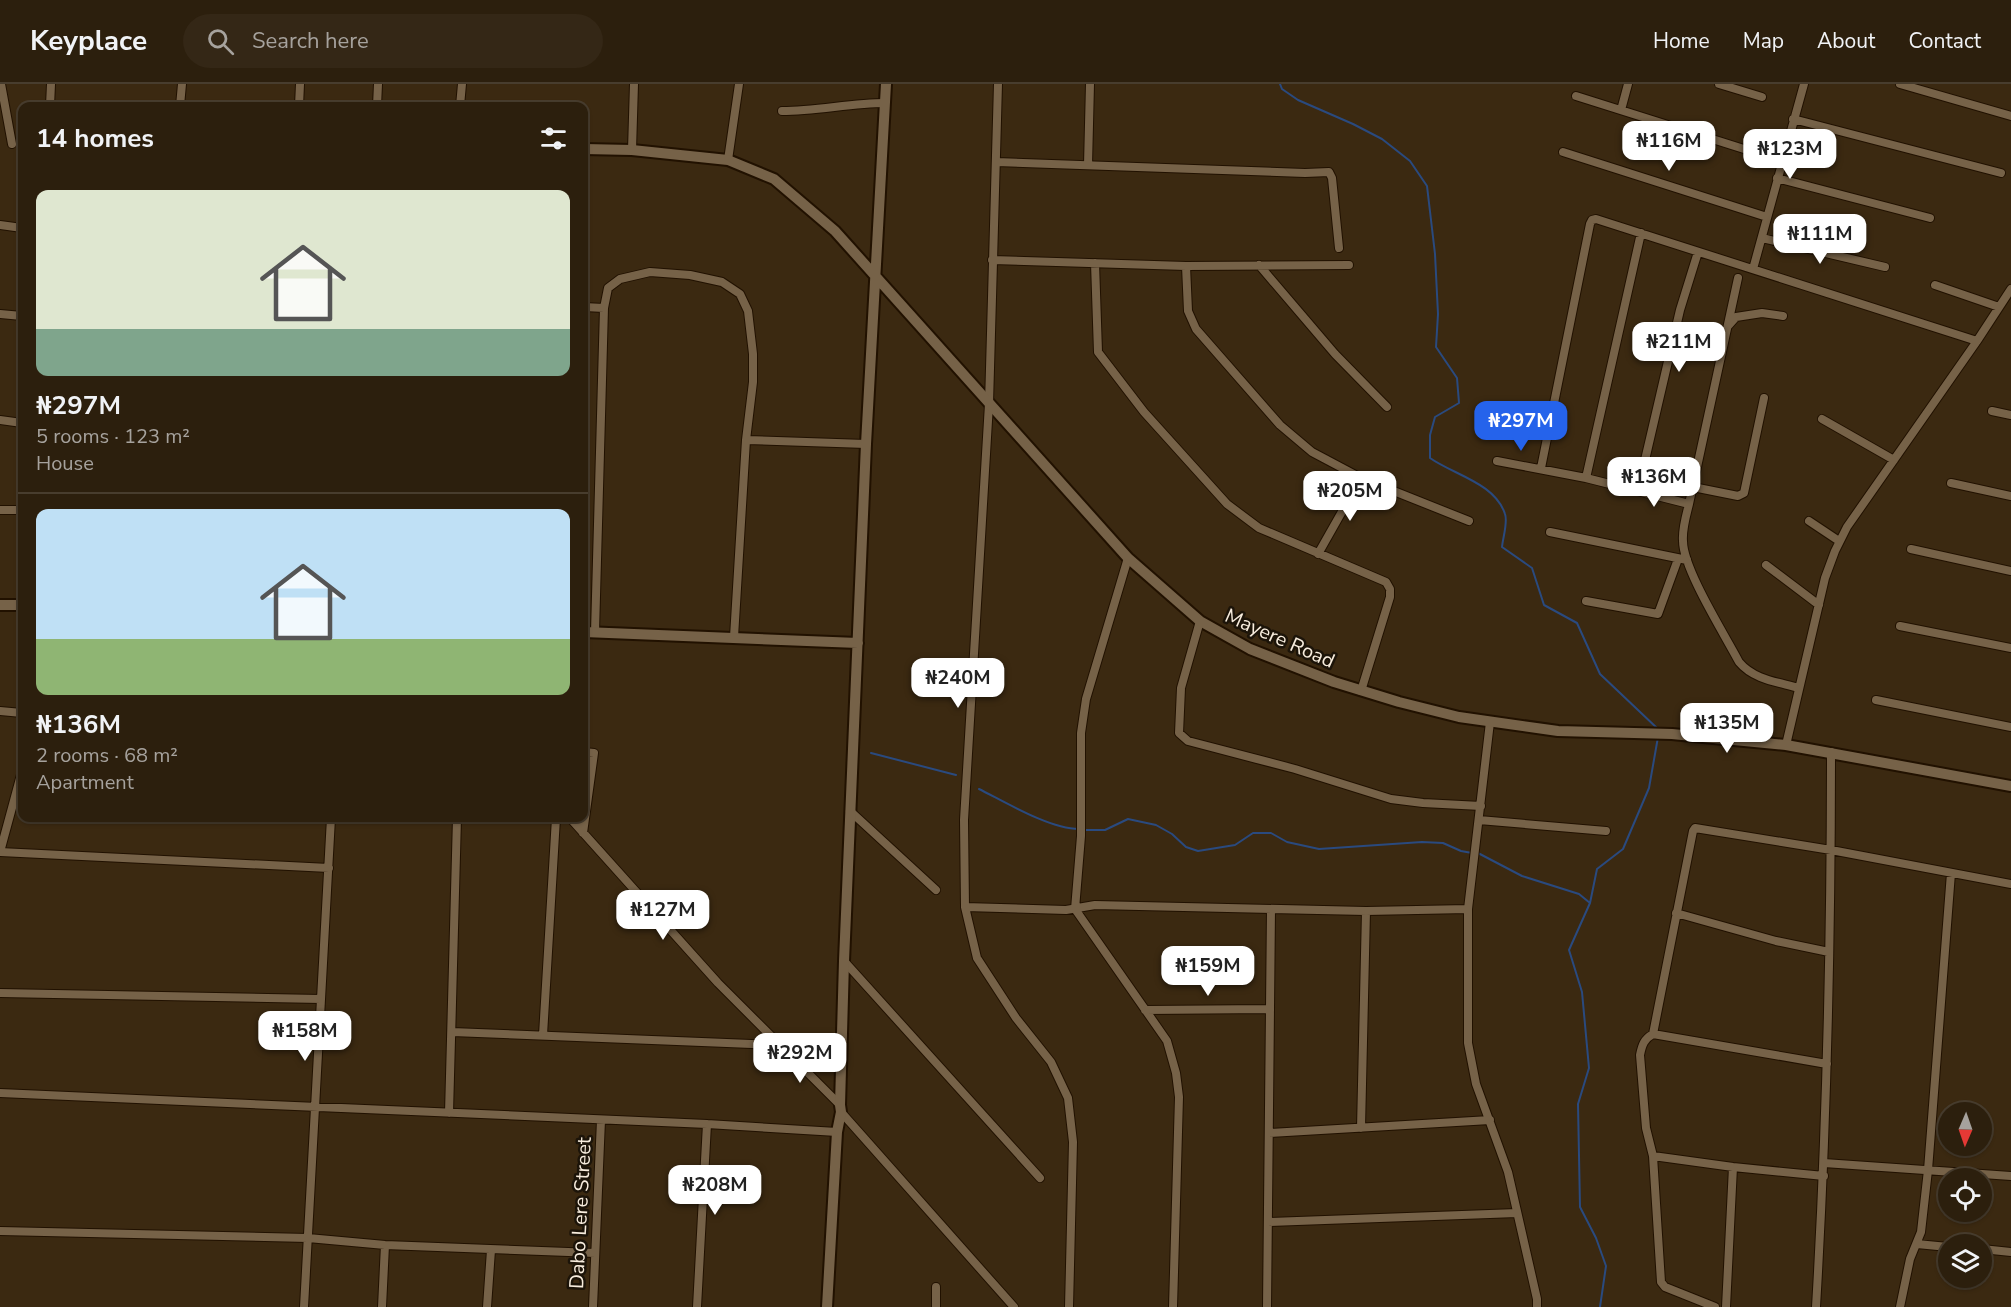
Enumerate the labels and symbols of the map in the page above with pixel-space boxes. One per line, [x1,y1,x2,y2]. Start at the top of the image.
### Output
pin: ₦116M [1627,121,1711,172]
pin: ₦123M [1748,129,1832,180]
pin: ₦111M [1778,214,1862,265]
pin: ₦211M [1637,322,1721,373]
pin: ₦297M [1479,401,1563,452]
pin: ₦136M [1612,457,1696,508]
pin: ₦205M [1308,471,1392,522]
street label: Mayere Road [1221,602,1339,675]
pin: ₦240M [916,658,1000,709]
pin: ₦135M [1685,703,1769,754]
pin: ₦127M [621,890,705,941]
pin: ₦159M [1166,946,1250,997]
pin: ₦158M [263,1011,347,1062]
pin: ₦292M [758,1033,842,1084]
north arrow [1938,1102,1992,1156]
street label: Dabo Lere Street [563,1135,598,1290]
pin: ₦208M [673,1165,757,1216]

